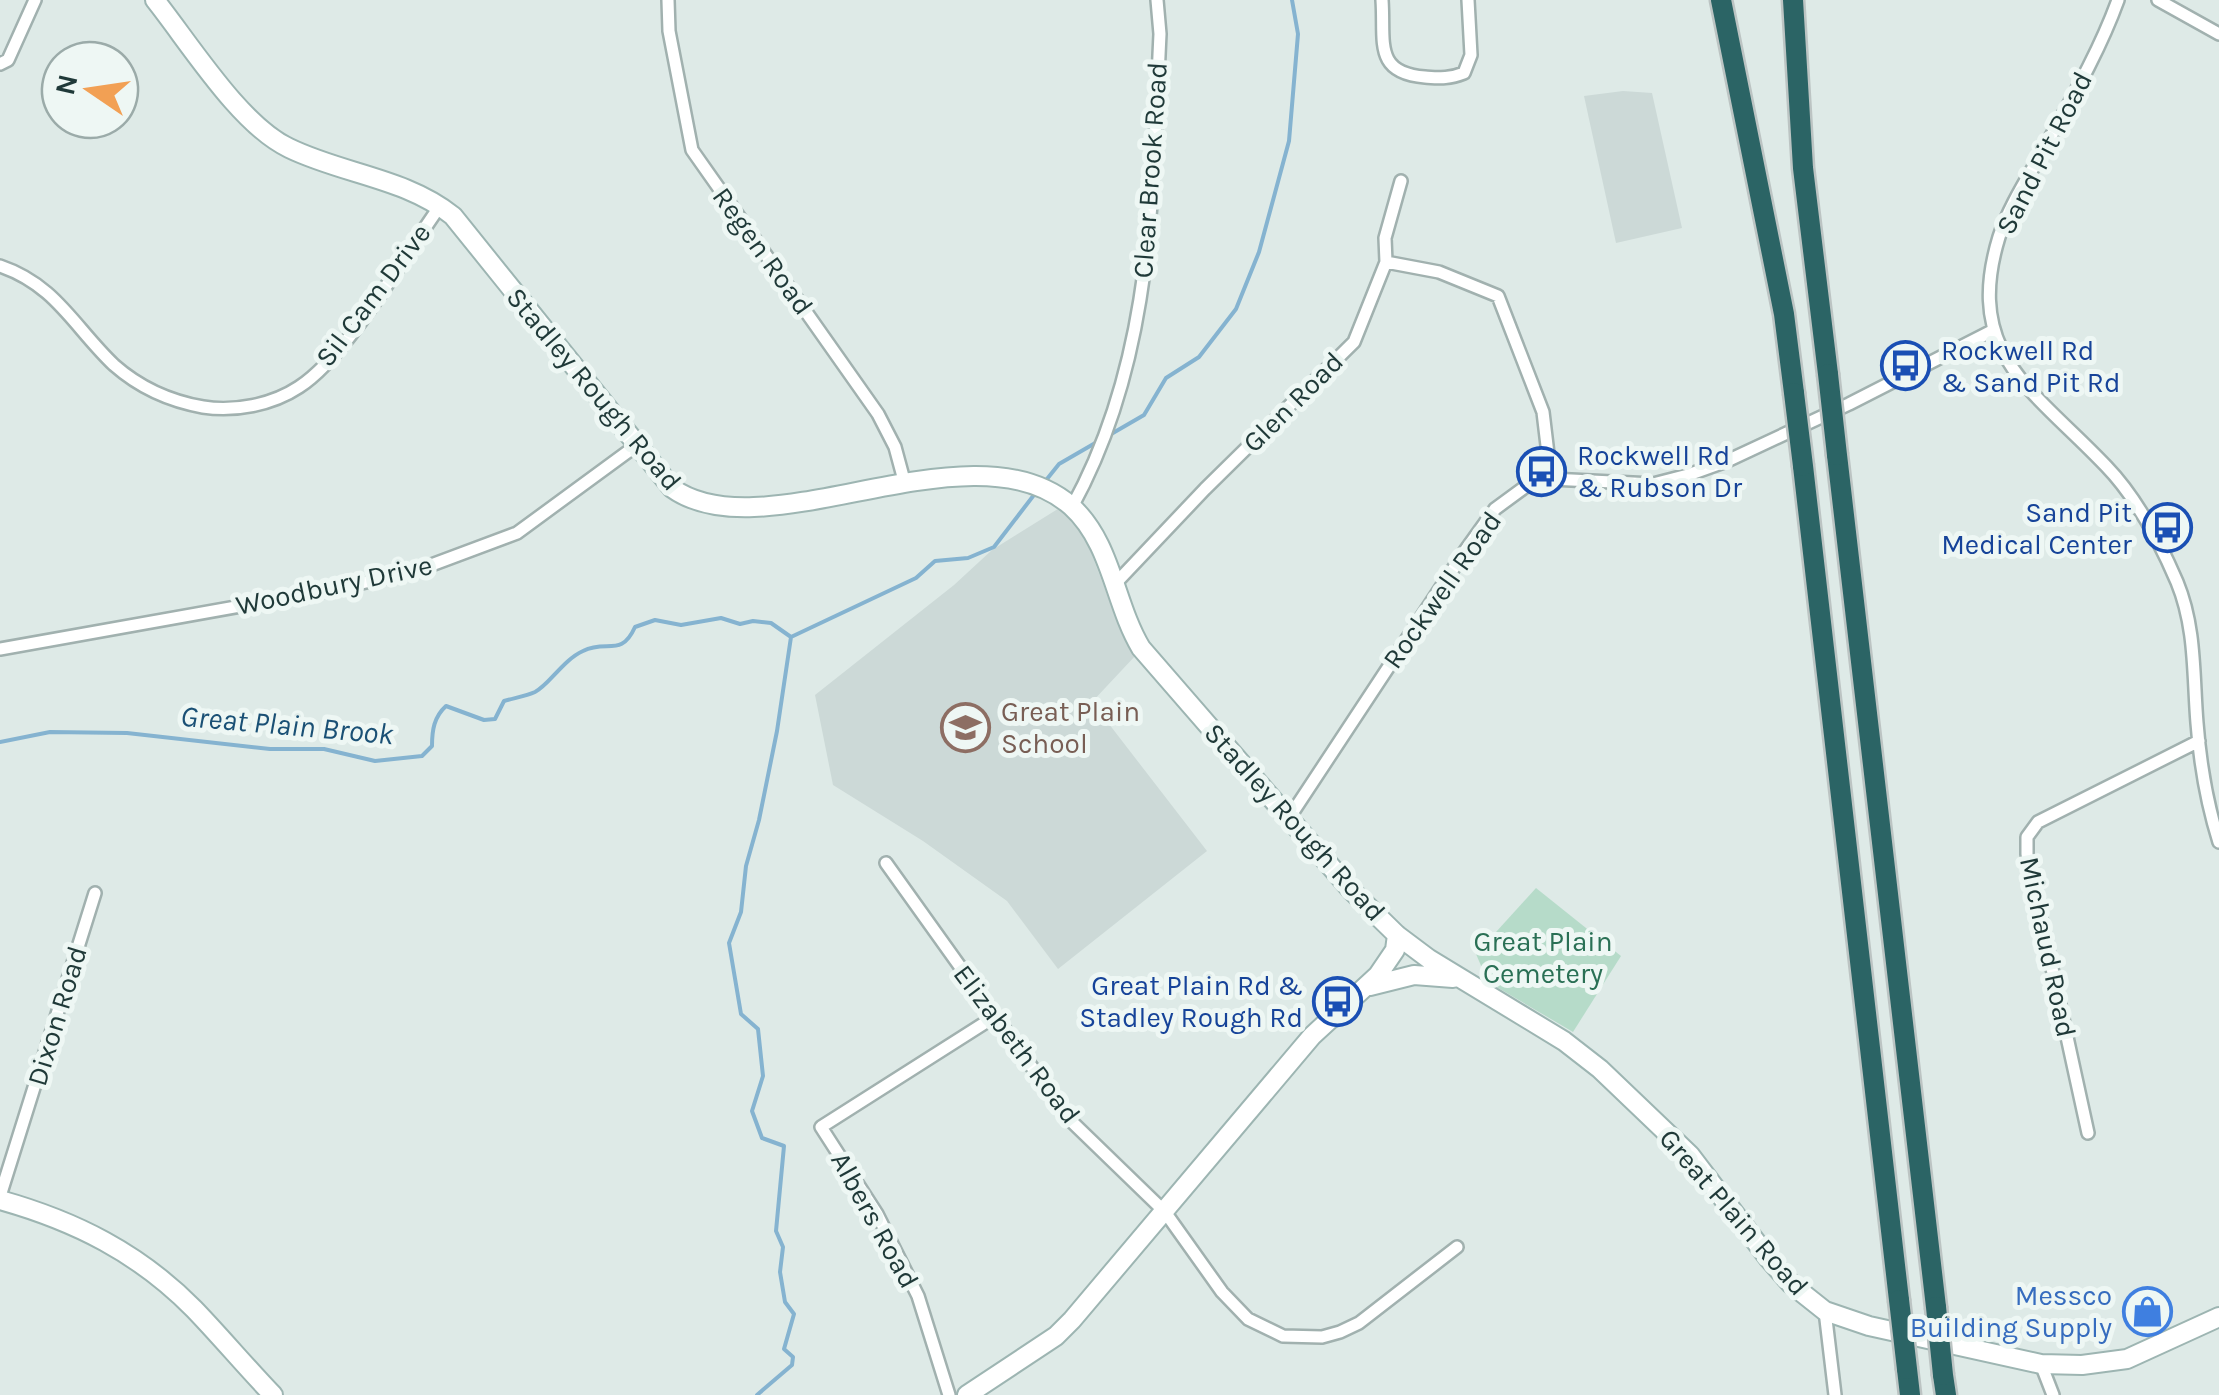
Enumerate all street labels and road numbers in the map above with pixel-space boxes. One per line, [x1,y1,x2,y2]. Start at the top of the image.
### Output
street label: Clear Brook Road [1126,61,1174,279]
street label: Sand Pit Road [1989,66,2099,240]
street label: Regen Road [706,181,820,321]
street label: Sil Cam Drive [308,217,438,373]
street label: Stadley Rough Road [500,281,688,497]
street label: Glen Road [1236,345,1350,459]
street label: Rockwell Road [1376,505,1508,675]
street label: Woodbury Drive [233,548,435,622]
street label: Stadley Rough Road [1198,716,1392,928]
street label: Michaud Road [2013,854,2083,1040]
street label: Dixon Road [20,942,94,1090]
street label: Elizabeth Road [947,958,1087,1130]
street label: Great Plain Road [1653,1122,1815,1302]
street label: Albers Road [824,1146,926,1294]

